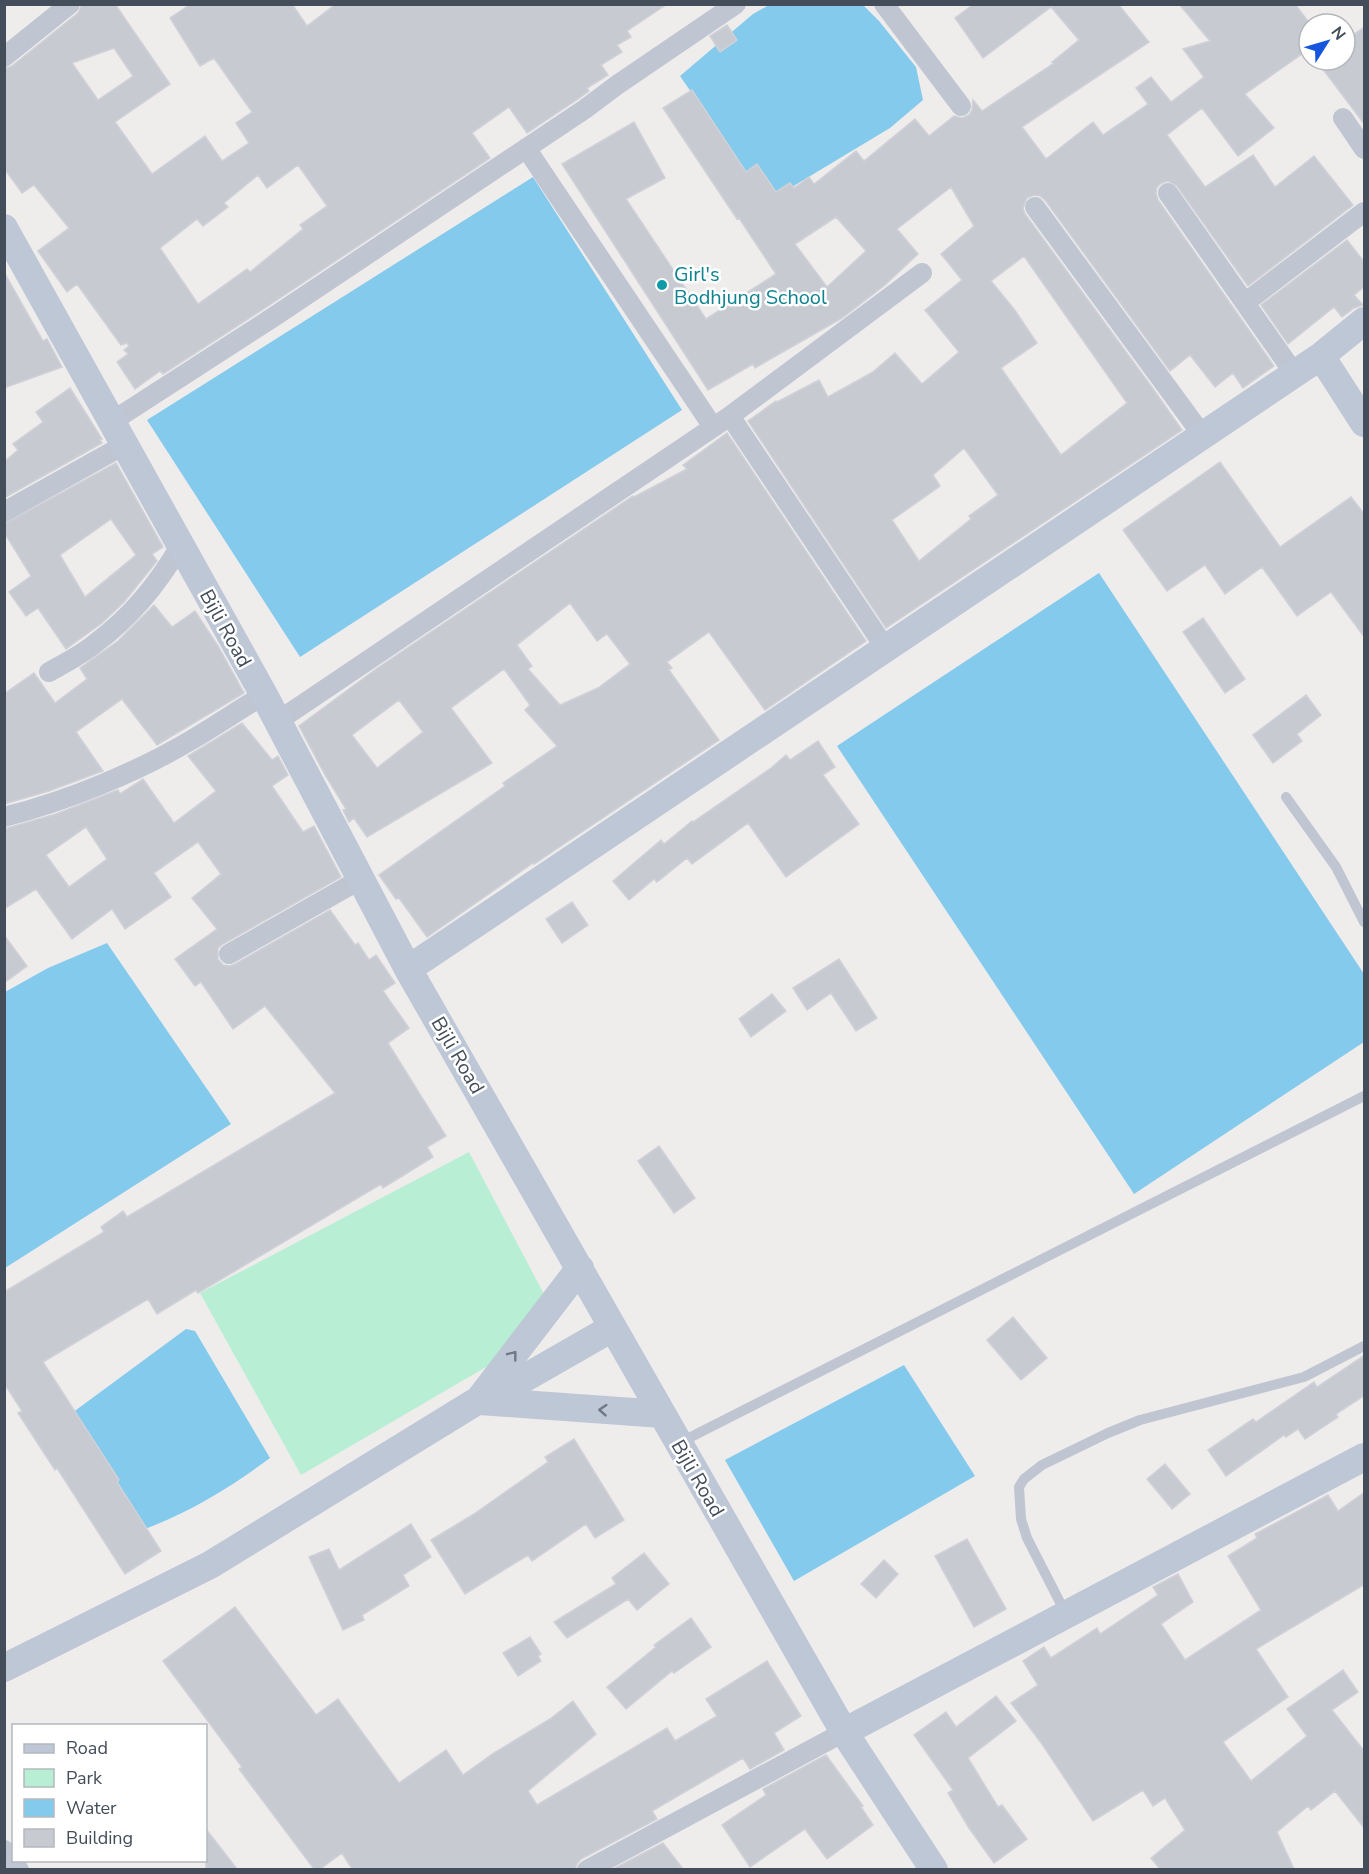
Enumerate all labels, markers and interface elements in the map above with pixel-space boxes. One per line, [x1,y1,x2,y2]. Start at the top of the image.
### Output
north arrow [1297,12,1357,72]
text: N [1326,22,1351,45]
place label: Girl's Bodhjung School [674,261,827,311]
marker: Girl's Bodhjung School [655,278,669,292]
street label: Bijli Road [193,584,258,672]
street label: Bijli Road [425,1012,491,1099]
one-way arrow [506,1351,517,1362]
one-way arrow [599,1404,608,1417]
street label: Bijli Road [665,1435,731,1522]
legend [12,1724,207,1862]
text: Road [66,1736,108,1760]
text: Park [66,1766,103,1790]
text: Water [66,1796,117,1820]
text: Building [66,1826,133,1850]

